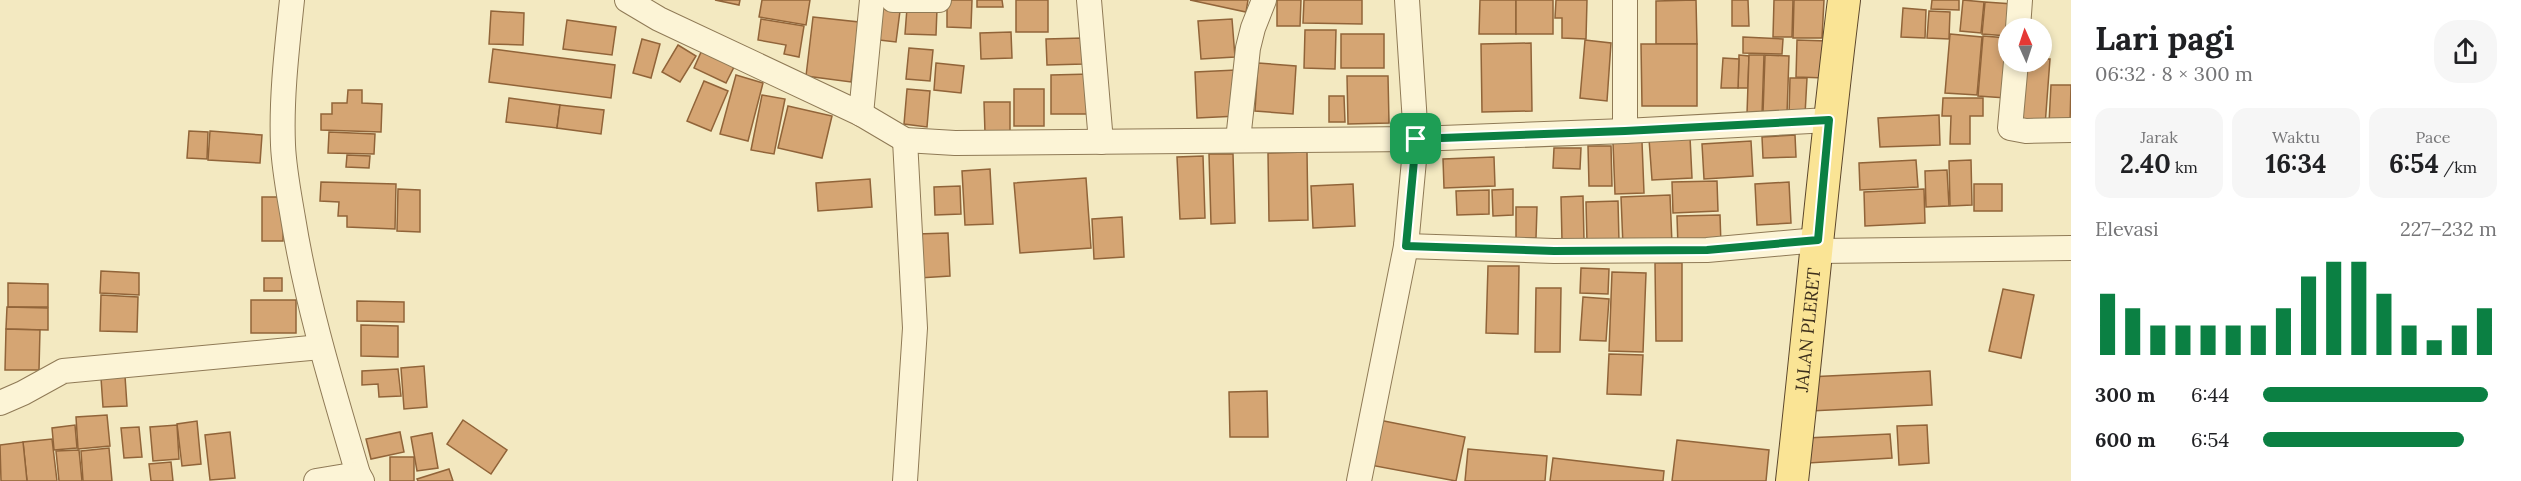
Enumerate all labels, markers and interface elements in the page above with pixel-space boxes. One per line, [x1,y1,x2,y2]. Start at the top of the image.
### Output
text: Lari pagi [2095,17,2234,59]
north arrow [1998,18,2052,72]
map controls [1998,18,2052,72]
button: share [2434,20,2497,83]
text: 06:32 · 8 × 300 m [2095,61,2253,86]
pin [1390,113,1441,164]
icon: arrive [1399,122,1432,155]
text: Jarak [2140,127,2178,147]
text: Waktu [2272,127,2320,147]
text: Pace [2416,127,2450,147]
text: 2.40 [2120,147,2171,180]
text: 16:34 [2266,147,2326,180]
text: 6:54 [2389,147,2439,180]
text: km [2171,157,2198,177]
text: /km [2439,157,2477,177]
text: Elevasi [2095,216,2159,241]
text: 227–232 m [2400,216,2497,241]
street label: JALAN PLERET [1790,266,1825,394]
text: 300 m [2095,382,2155,407]
text: 6:44 [2191,382,2229,407]
text: 600 m [2095,427,2156,452]
text: 6:54 [2191,427,2229,452]

